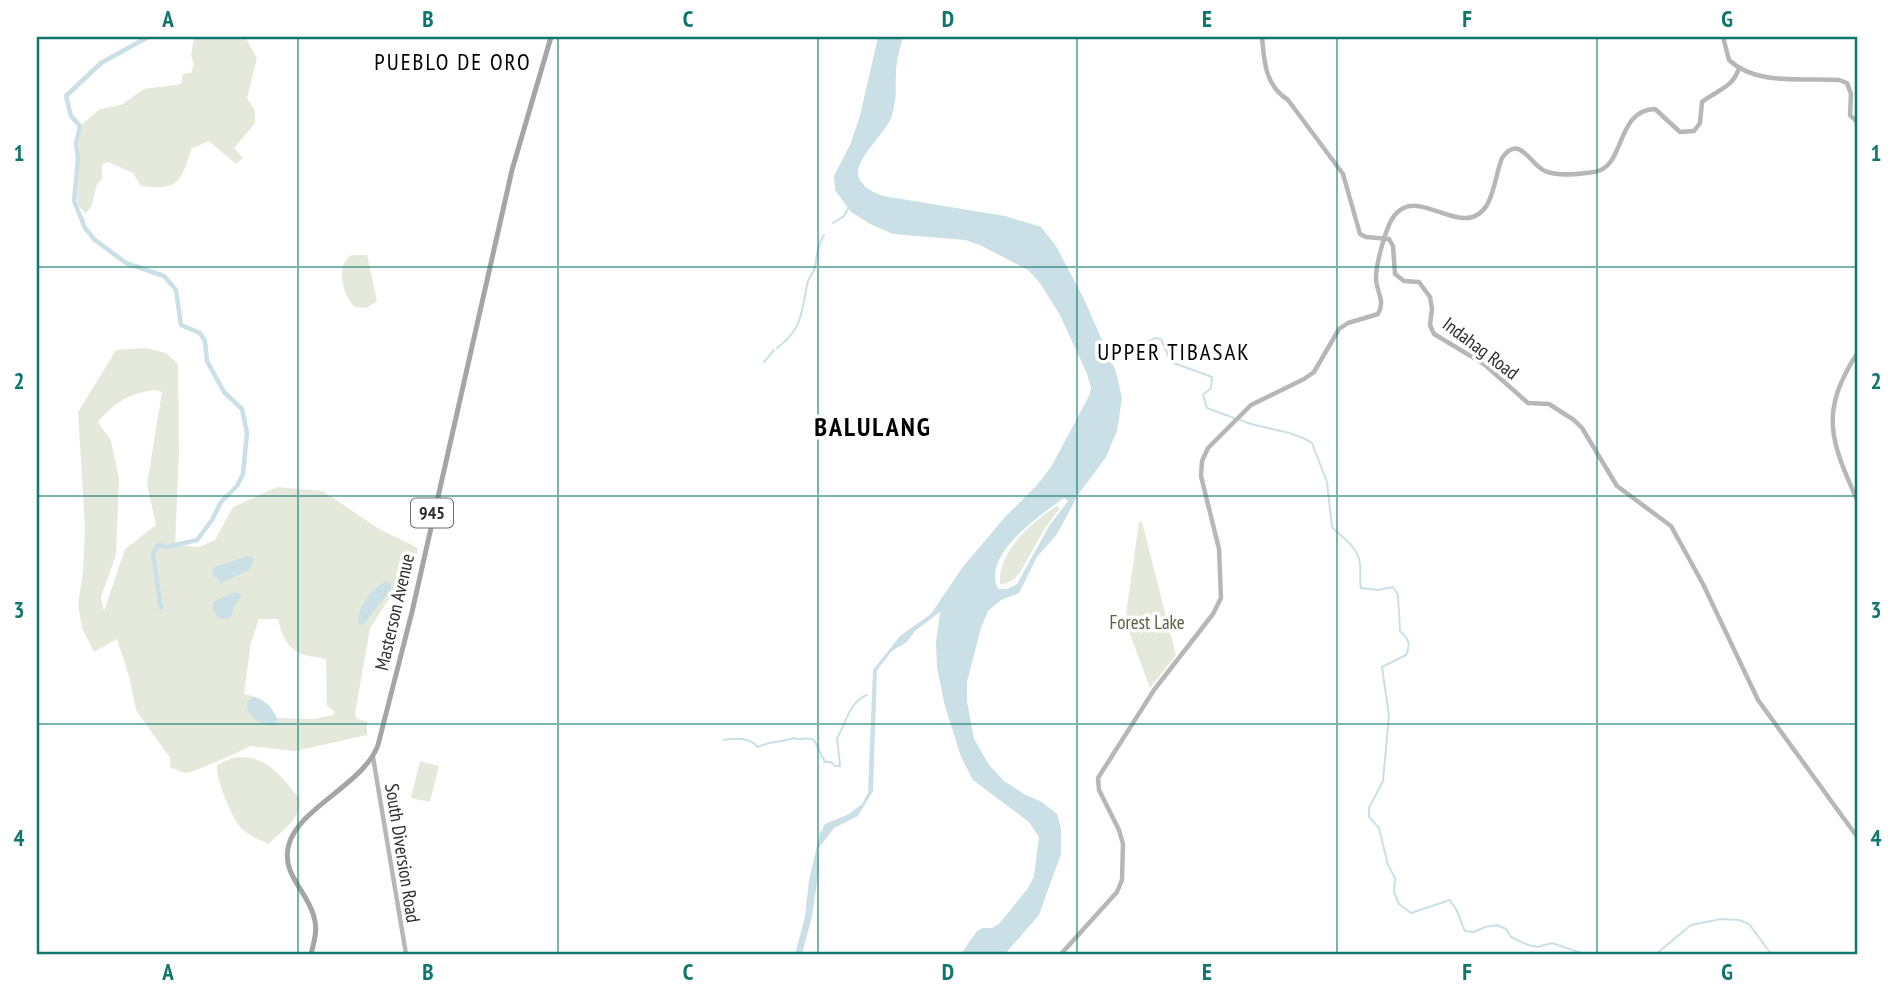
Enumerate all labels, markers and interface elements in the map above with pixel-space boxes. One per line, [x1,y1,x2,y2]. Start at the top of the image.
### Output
text: A [161,4,174,33]
text: B [422,4,434,33]
text: C [683,4,694,33]
text: D [942,4,954,33]
text: E [1202,4,1212,33]
text: F [1462,4,1472,33]
text: G [1721,4,1733,33]
district label: PUEBLO DE ORO [374,47,532,76]
text: 1 [14,138,25,167]
text: 1 [1871,138,1882,167]
street label: Indahag Road [1438,312,1524,384]
district label: UPPER TIBASAK [1097,337,1251,366]
text: 2 [14,366,25,395]
text: 2 [1871,366,1882,395]
district label: BALULANG [814,410,932,443]
road number: 945 [411,499,453,528]
street label: Masterson Avenue [369,551,419,673]
text: 3 [14,595,25,624]
text: 3 [1871,595,1882,624]
park label: Forest Lake [1109,610,1185,634]
street label: South Diversion Road [380,782,426,924]
text: 4 [14,823,25,852]
text: 4 [1871,823,1882,852]
text: A [161,957,174,986]
text: B [422,957,434,986]
text: C [683,957,694,986]
text: D [942,957,954,986]
text: E [1202,957,1212,986]
text: F [1462,957,1472,986]
text: G [1721,957,1733,986]

